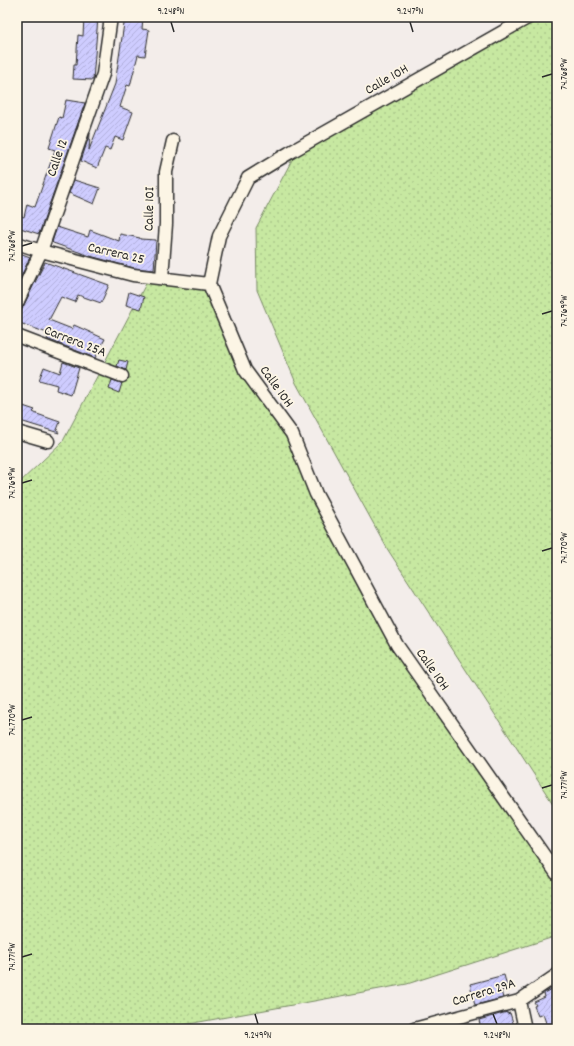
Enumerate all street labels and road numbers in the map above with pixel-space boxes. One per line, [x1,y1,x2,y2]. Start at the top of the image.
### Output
street label: Calle 10H [361,59,413,101]
street label: Calle 12 [42,136,74,180]
street label: Calle 10I [140,186,160,231]
street label: Carrera 25 [86,238,146,270]
street label: Carrera 25A [41,321,109,363]
street label: Calle 10H [254,362,298,412]
street label: Calle 10H [410,645,454,695]
street label: Carrera 29A [450,974,518,1012]

